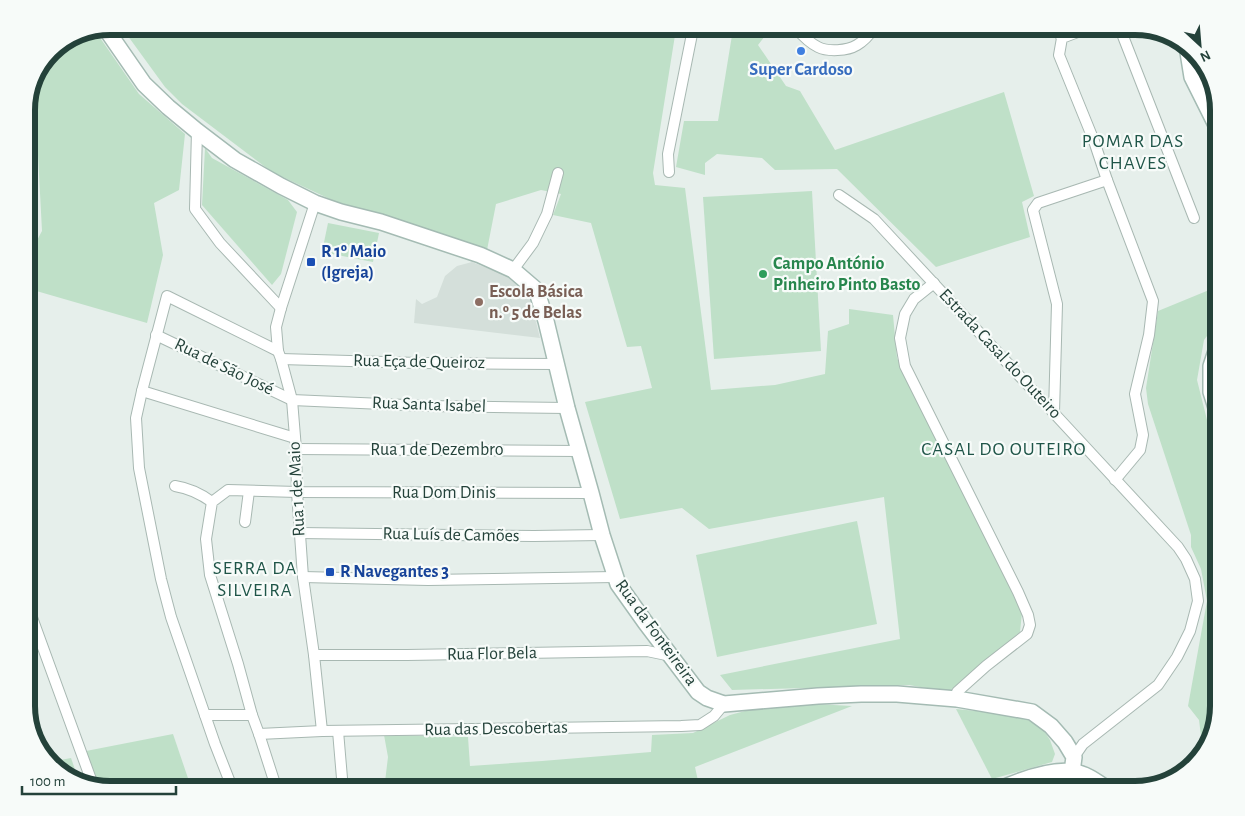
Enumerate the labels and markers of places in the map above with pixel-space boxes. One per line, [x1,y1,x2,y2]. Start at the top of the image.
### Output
marker: Super Cardoso [795,45,807,57]
place label: Super Cardoso [749,61,853,79]
place label: R 1º Maio (Igreja) [321,243,386,282]
place label: Campo António Pinheiro Pinto Basto [773,255,921,294]
marker: R 1º Maio (Igreja) [305,256,317,268]
marker: Campo António Pinheiro Pinto Basto [757,268,769,280]
place label: Escola Básica n.º 5 de Belas [489,283,583,322]
marker: Escola Básica n.º 5 de Belas [473,296,485,308]
place label: R Navegantes 3 [340,563,449,581]
marker: R Navegantes 3 [324,566,336,578]

